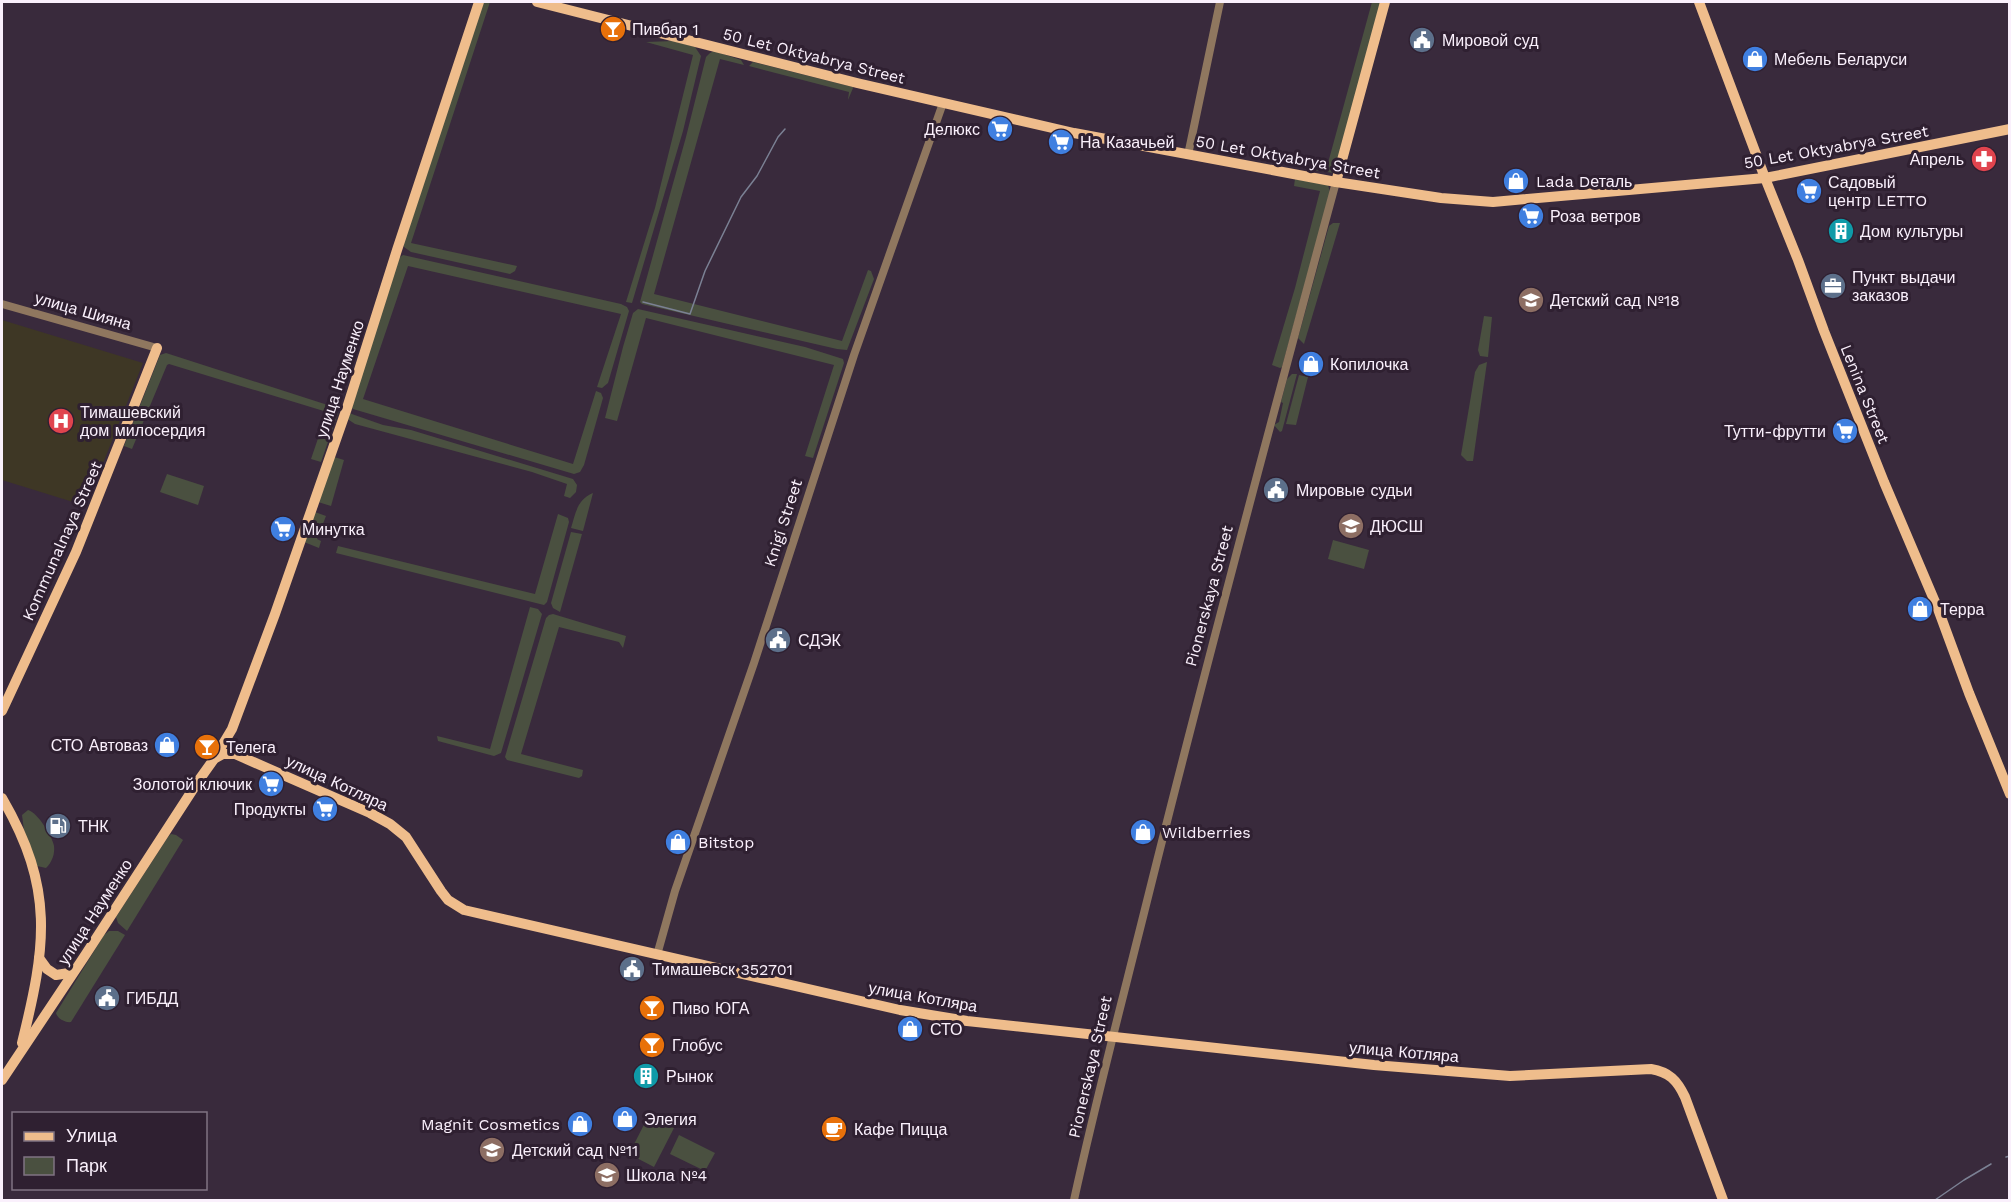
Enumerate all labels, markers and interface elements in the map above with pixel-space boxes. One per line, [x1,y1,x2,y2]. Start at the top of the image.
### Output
bar icon: Пивбар 1 [598,14,628,44]
place label: Пивбар 1 [632,20,699,39]
street label: 50 Let Oktyabrya Street [721,24,907,88]
public building icon: Мировой суд [1407,25,1437,55]
place label: Мировой суд [1442,31,1539,50]
shop icon: Мебель Беларуси [1740,44,1770,74]
place label: Мебель Беларуси [1774,50,1907,69]
supermarket icon: Делюкс [985,114,1015,144]
place label: Делюкс [924,120,980,139]
street label: 50 Let Oktyabrya Street [1742,121,1930,173]
supermarket icon: На Казачьей [1046,127,1076,157]
street label: 50 Let Oktyabrya Street [1194,131,1382,183]
place label: На Казачьей [1080,133,1174,152]
pharmacy icon: Апрель [1969,144,1999,174]
place label: Апрель [1910,150,1964,169]
shop icon: Lada Dеталь [1501,166,1531,196]
place label: Lada Dеталь [1536,172,1632,191]
place label: Садовый центр LETTO [1828,173,1927,210]
supermarket icon: Садовый центр LETTO [1794,176,1824,206]
supermarket icon: Роза ветров [1516,201,1546,231]
place label: Роза ветров [1550,207,1641,226]
building icon: Дом культуры [1826,216,1856,246]
place label: Дом культуры [1860,222,1963,241]
place label: Пункт выдачи заказов [1852,268,1955,305]
office icon: Пункт выдачи заказов [1818,271,1848,301]
school or university icon: Детский сад №18 [1516,285,1546,315]
street label: улица Шияна [33,288,134,334]
place label: Детский сад №18 [1550,291,1680,310]
street label: улица Науменко [312,318,368,440]
street label: Lenina Street [1837,342,1894,446]
shop icon: Копилочка [1296,349,1326,379]
place label: Копилочка [1330,355,1409,374]
place label: Тимашевский дом милосердия [80,403,205,440]
hospital icon: Тимашевский дом милосердия [46,406,76,436]
supermarket icon: Тутти-фрутти [1830,416,1860,446]
place label: Тутти-фрутти [1724,422,1826,441]
street label: Kommunalnaya Street [18,458,106,624]
public building icon: Мировые судьи [1261,475,1291,505]
street label: Knigi Street [760,476,806,569]
place label: Мировые судьи [1296,481,1413,500]
school or university icon: ДЮСШ [1336,511,1366,541]
supermarket icon: Минутка [268,514,298,544]
place label: ДЮСШ [1370,517,1423,536]
place label: Минутка [302,520,365,539]
street label: Pionerskaya Street [1181,523,1237,669]
shop icon: Терра [1905,594,1935,624]
place label: Терра [1940,600,1985,619]
public building icon: СДЭК [763,625,793,655]
place label: СДЭК [798,631,842,650]
shop icon: СТО Автоваз [152,730,182,760]
bar icon: Телега [192,732,222,762]
place label: СТО Автоваз [51,736,148,755]
place label: Телега [226,738,276,757]
street label: улица Котляра [283,751,391,815]
supermarket icon: Золотой ключик [256,769,286,799]
place label: Золотой ключик [133,775,253,794]
supermarket icon: Продукты [310,794,340,824]
place label: Продукты [234,800,306,819]
fuel station icon: ТНК [43,811,73,841]
place label: ТНК [78,817,109,836]
shop icon: Wildberries [1128,817,1158,847]
place label: Wildberries [1162,823,1251,842]
shop icon: Bitstop [663,827,693,857]
place label: Bitstop [698,833,754,852]
street label: улица Науменко [54,855,136,968]
public building icon: Тимашевск 352701 [617,954,647,984]
place label: Тимашевск 352701 [652,960,793,979]
street label: улица Котляра [867,978,979,1016]
public building icon: ГИБДД [92,983,122,1013]
place label: ГИБДД [126,989,179,1008]
bar icon: Пиво ЮГА [637,993,667,1023]
street label: Pionerskaya Street [1064,994,1116,1140]
place label: Пиво ЮГА [672,999,750,1018]
shop icon: СТО [895,1014,925,1044]
place label: СТО [930,1020,963,1039]
bar icon: Глобус [637,1030,667,1060]
place label: Глобус [672,1036,723,1055]
street label: улица Котляра [1348,1038,1460,1066]
building icon: Рынок [631,1061,661,1091]
place label: Рынок [666,1067,714,1086]
shop icon: Элегия [610,1104,640,1134]
shop icon: Magnit Cosmetics [565,1109,595,1139]
place label: Элегия [644,1110,697,1129]
legend [12,1112,207,1190]
cafe icon: Кафе Пицца [819,1114,849,1144]
place label: Magnit Cosmetics [421,1115,560,1134]
place label: Кафе Пицца [854,1120,948,1139]
text: Улица [66,1125,118,1146]
school or university icon: Детский сад №11 [477,1135,507,1165]
place label: Детский сад №11 [512,1141,638,1160]
text: Парк [66,1155,107,1176]
school or university icon: Школа №4 [592,1160,622,1190]
place label: Школа №4 [626,1166,708,1185]

